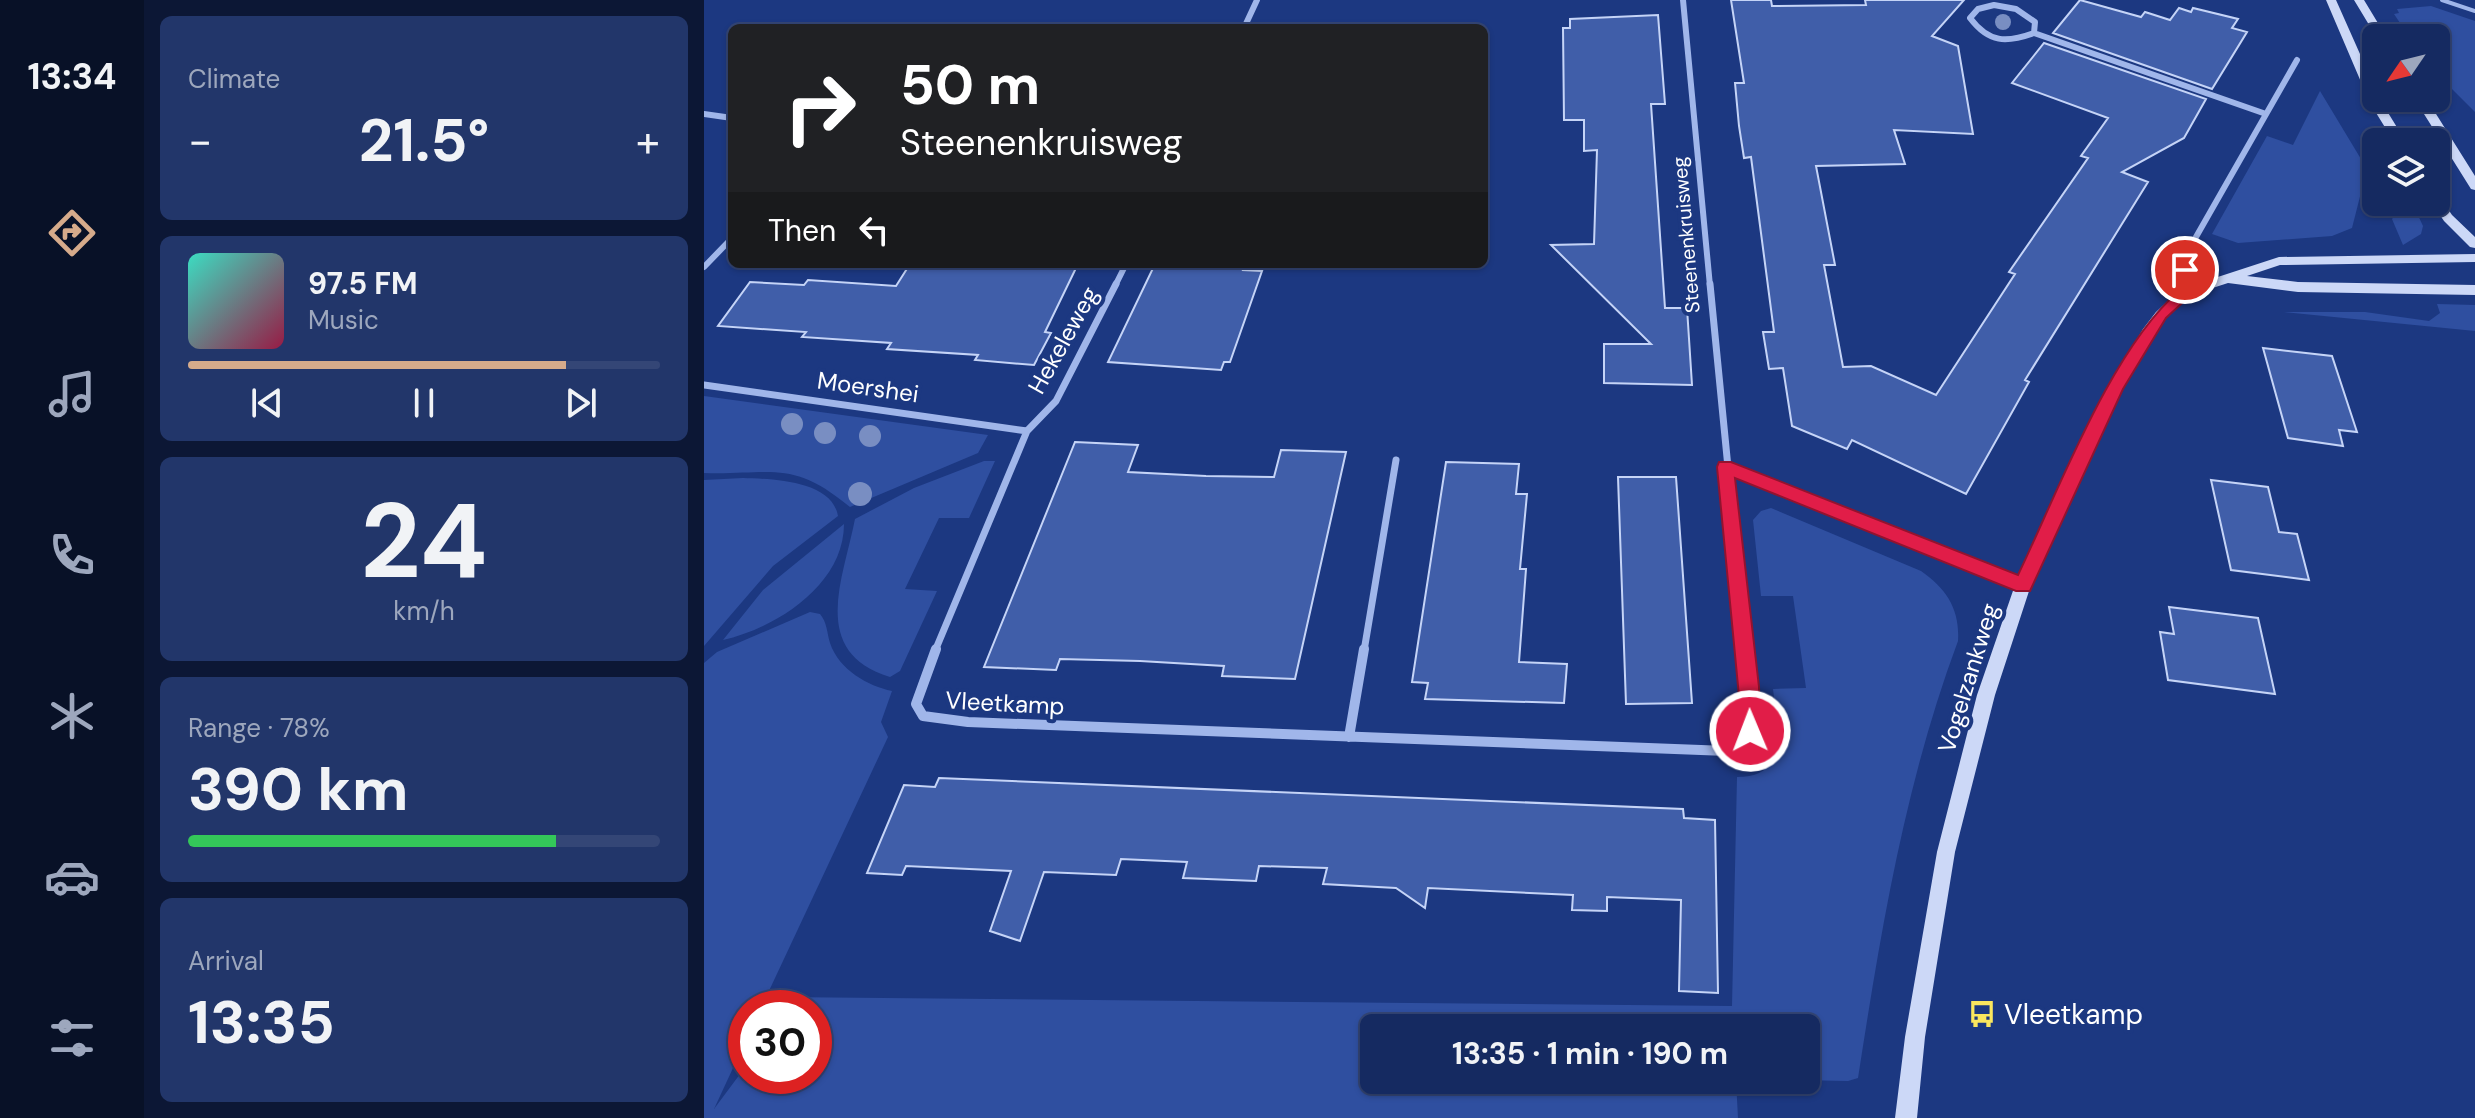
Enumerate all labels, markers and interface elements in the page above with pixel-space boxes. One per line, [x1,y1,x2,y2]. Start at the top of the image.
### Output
north arrow [2362,24,2450,112]
map controls [2362,24,2450,216]
text: 50 m [900,48,1040,121]
text: 13:34 [27,53,117,100]
icon: right [768,56,872,160]
text: Climate [188,62,280,96]
text: 21.5° [359,101,489,180]
text: − [188,112,212,170]
text: + [636,112,660,170]
text: Steenenkruisweg [900,119,1183,166]
button: layers [2362,128,2450,216]
street label: Steenenkruisweg [1666,156,1706,314]
icon: directions [44,205,100,261]
icon: left [852,208,896,252]
text: Then [768,211,836,250]
pin [2151,236,2219,304]
icon: arrive [2163,248,2207,292]
text: 97.5 FM [308,264,418,303]
street label: Hekeleweg [1021,281,1105,399]
text: Music [308,303,379,337]
street label: Moershei [815,365,921,409]
icon: music [44,366,100,422]
icon: previous [245,381,289,425]
icon: pause [402,381,446,425]
icon: next [559,381,603,425]
text: 24 [361,474,487,609]
icon: phone [44,527,100,583]
text: km/h [393,594,455,628]
street label: Vogelzankweg [1931,599,2005,757]
street label: Vleetkamp [945,684,1065,722]
icon: climate [44,688,100,744]
position arrow [1708,689,1792,773]
text: Range · 78% [188,711,330,745]
text: 390 km [188,750,408,829]
icon: car [44,849,100,905]
text: Arrival [188,944,264,978]
text: 13:35 [188,983,335,1062]
speed limit sign: 30 [728,990,832,1094]
place label: Vleetkamp [2004,996,2143,1033]
bus stop icon: Vleetkamp [1967,999,1997,1029]
icon: filters [44,1010,100,1066]
text: 13:35 · 1 min · 190 m [1452,1034,1728,1073]

